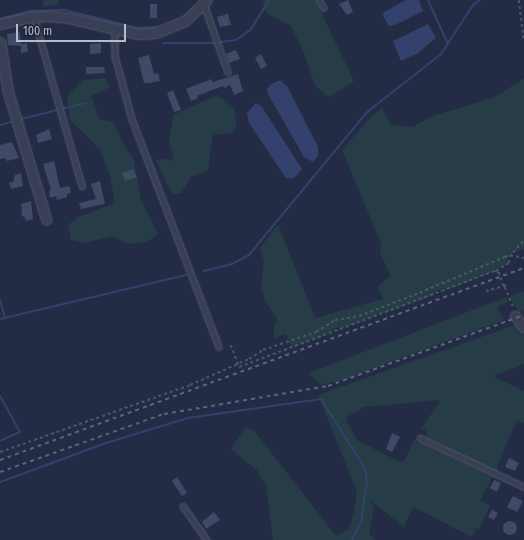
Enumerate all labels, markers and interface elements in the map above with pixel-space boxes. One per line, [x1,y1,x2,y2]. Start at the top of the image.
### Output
scale bar [18,16,128,42]
text: 100 m [23,24,52,38]

